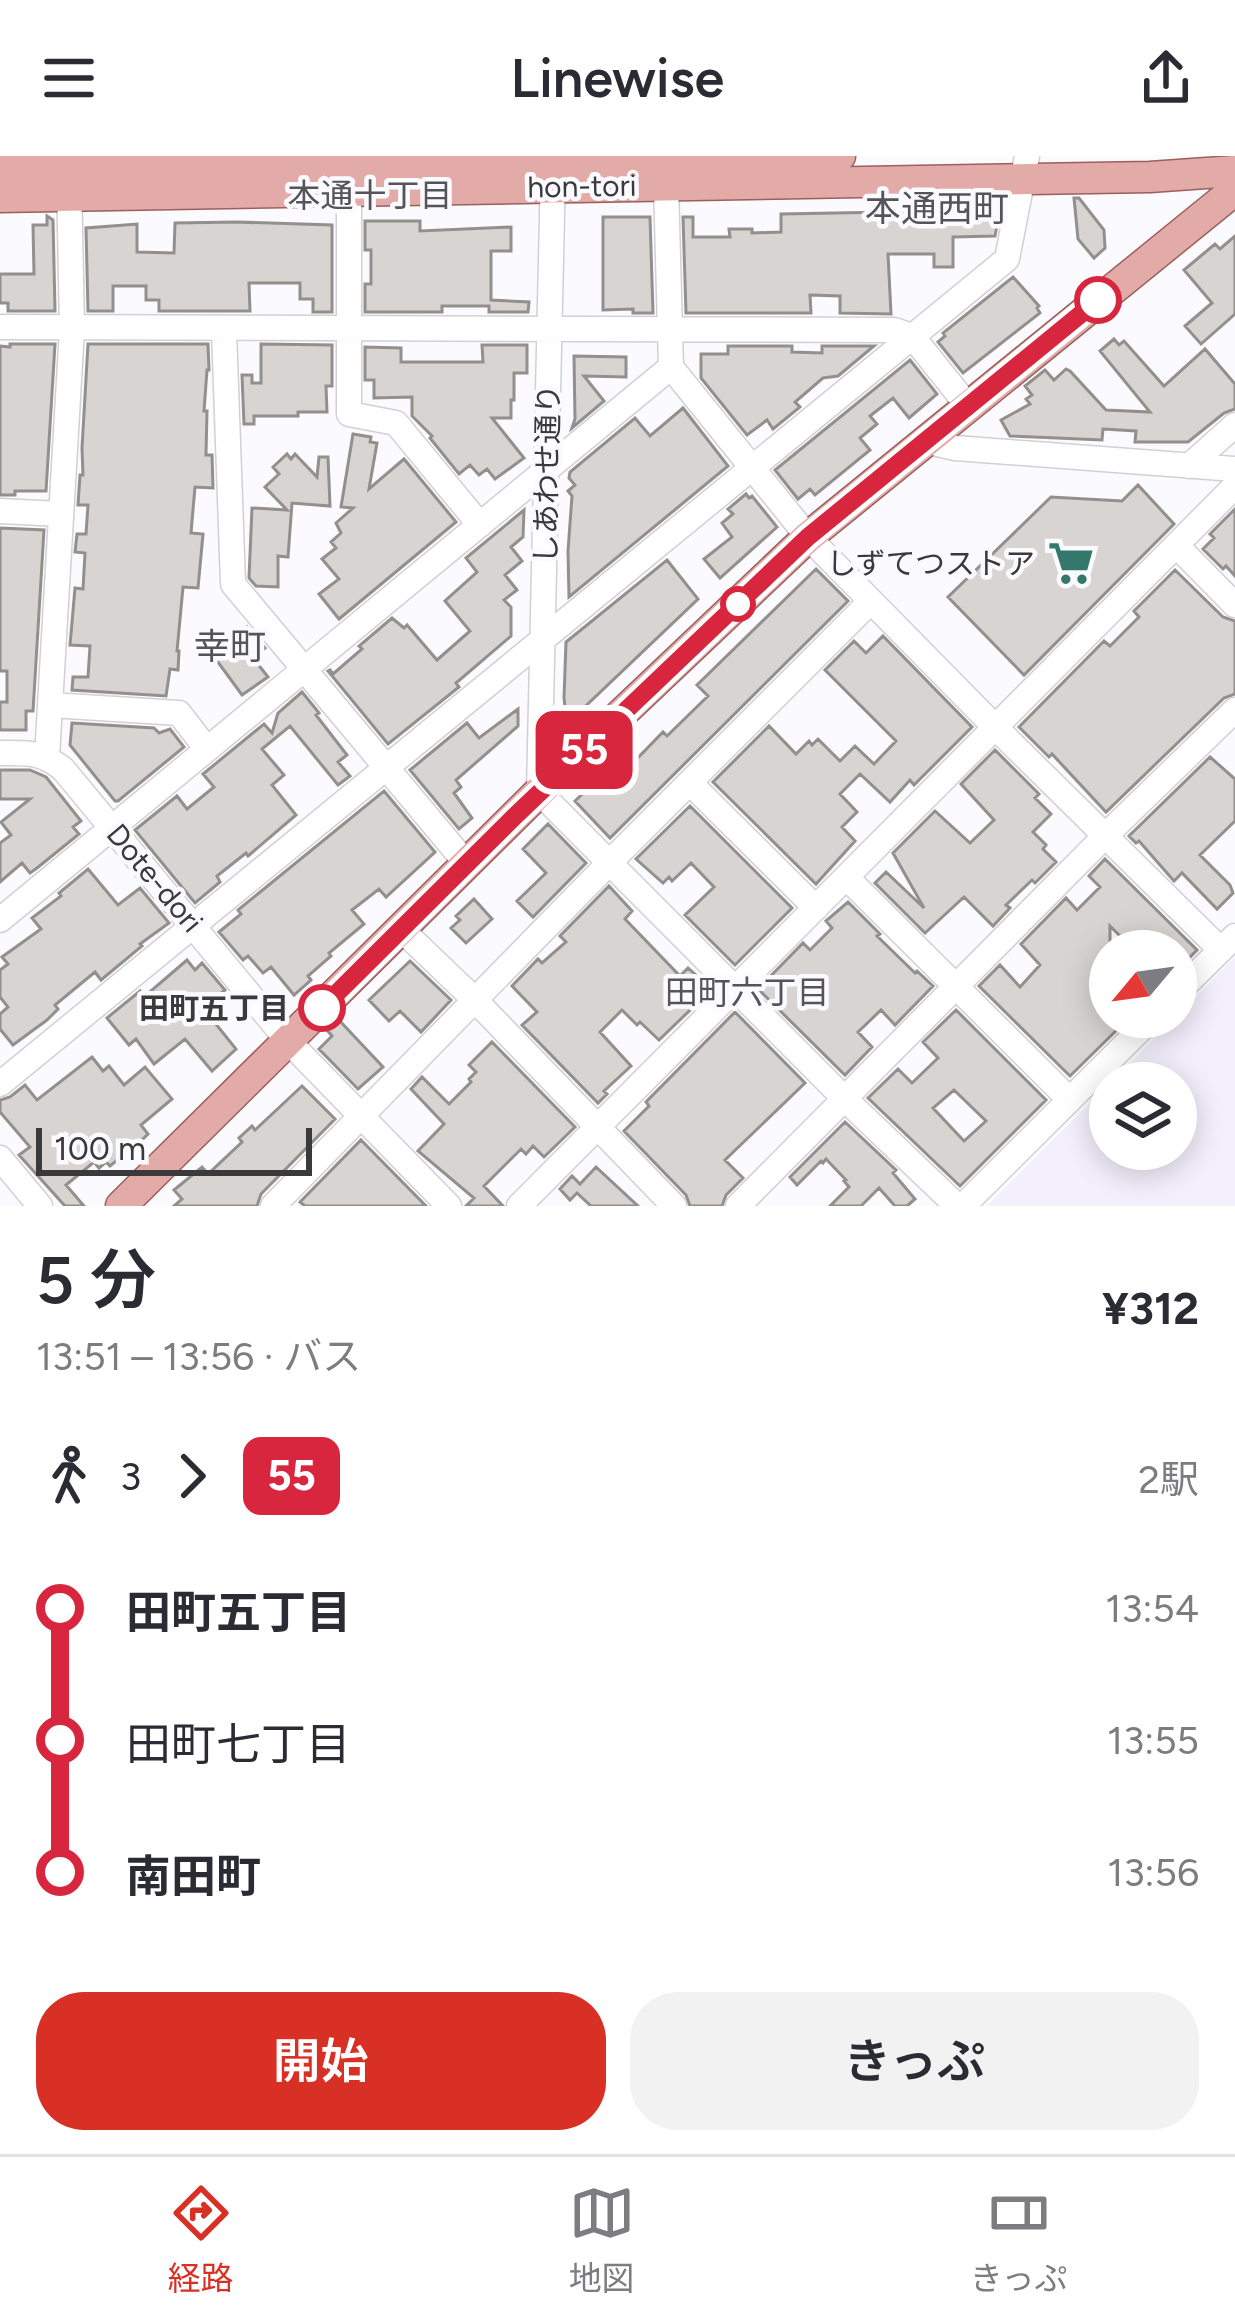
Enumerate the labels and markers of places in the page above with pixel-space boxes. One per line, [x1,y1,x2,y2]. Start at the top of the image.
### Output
unlabelled marker [1076,278,1120,322]
supermarket icon: しずてつストア [1046,538,1096,588]
place label: しずてつストア [826,545,1035,582]
unlabelled marker [722,588,754,620]
marker: 田町五丁目 [300,986,344,1030]
place label: 田町五丁目 [139,990,289,1027]

